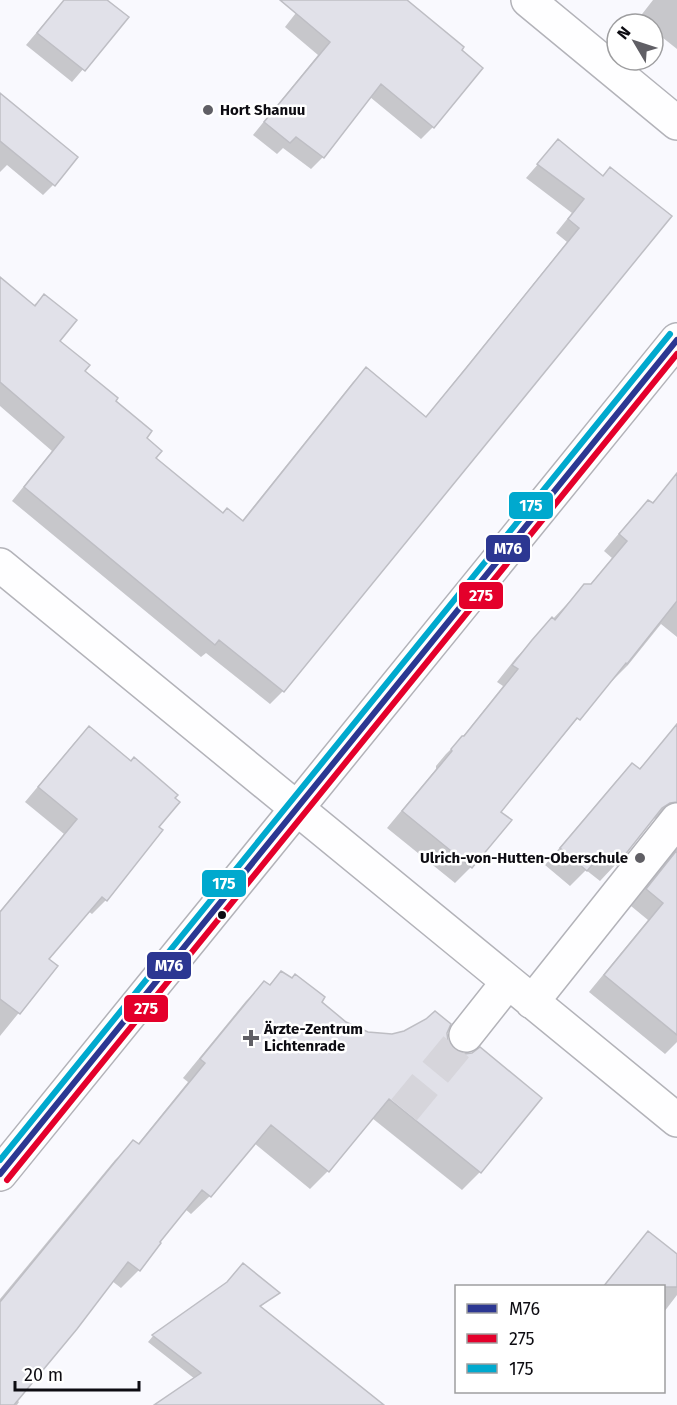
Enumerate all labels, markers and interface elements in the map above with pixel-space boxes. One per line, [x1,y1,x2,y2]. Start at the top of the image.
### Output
north arrow [605,12,665,72]
text: N [613,23,634,43]
place label: Hort Shanuu [220,101,305,119]
marker: Hort Shanuu [201,103,215,117]
line badge: 175 [508,491,554,520]
text: 175 [519,496,543,515]
line badge: M76 [485,534,531,563]
text: M76 [494,539,522,558]
line badge: 275 [458,581,504,610]
text: 275 [469,586,493,605]
place label: Ulrich-von-Hutten-Oberschule [420,849,628,867]
marker: Ulrich-von-Hutten-Oberschule [633,851,647,865]
line badge: 175 [201,869,247,898]
text: 175 [212,874,236,893]
unlabelled marker [216,909,228,921]
line badge: M76 [146,951,192,980]
text: M76 [155,956,183,975]
line badge: 275 [123,994,169,1023]
text: 275 [134,999,158,1018]
place label: Ärzte-Zentrum Lichtenrade [263,1020,363,1055]
marker: Ärzte-Zentrum Lichtenrade [242,1029,260,1047]
legend [455,1285,665,1393]
text: M76 [509,1298,540,1320]
text: 275 [509,1328,534,1350]
scale bar [15,1354,140,1392]
text: 175 [509,1358,534,1380]
text: 20 m [24,1364,63,1386]

